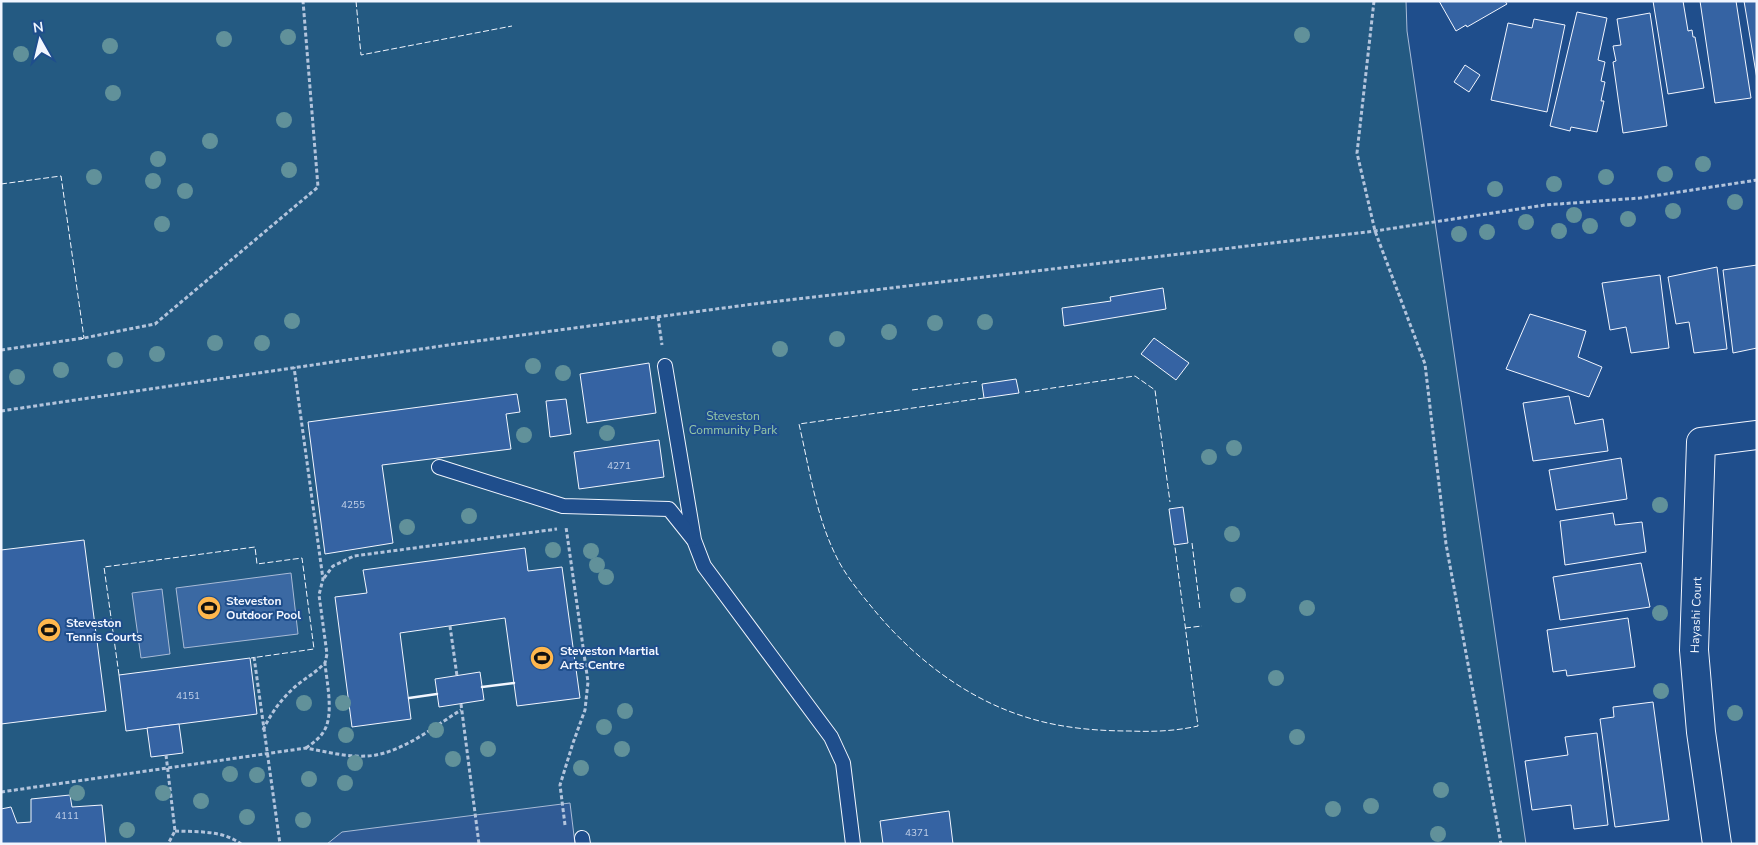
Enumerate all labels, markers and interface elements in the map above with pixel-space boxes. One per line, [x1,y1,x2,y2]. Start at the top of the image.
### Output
north arrow [15,15,65,65]
text: N [32,17,45,38]
park label: Steveston Community Park [689,408,778,438]
house number: 4271 [607,459,631,473]
house number: 4255 [341,498,365,512]
street label: Hayashi Court [1687,576,1705,653]
place label: Steveston Outdoor Pool [226,593,301,623]
sports icon: Steveston Outdoor Pool [196,595,222,621]
place label: Steveston Tennis Courts [66,615,142,645]
sports icon: Steveston Tennis Courts [36,617,62,643]
place label: Steveston Martial Arts Centre [560,643,659,673]
sports icon: Steveston Martial Arts Centre [529,645,555,671]
house number: 4151 [176,689,200,703]
house number: 4111 [55,809,79,823]
house number: 4371 [905,826,929,840]

